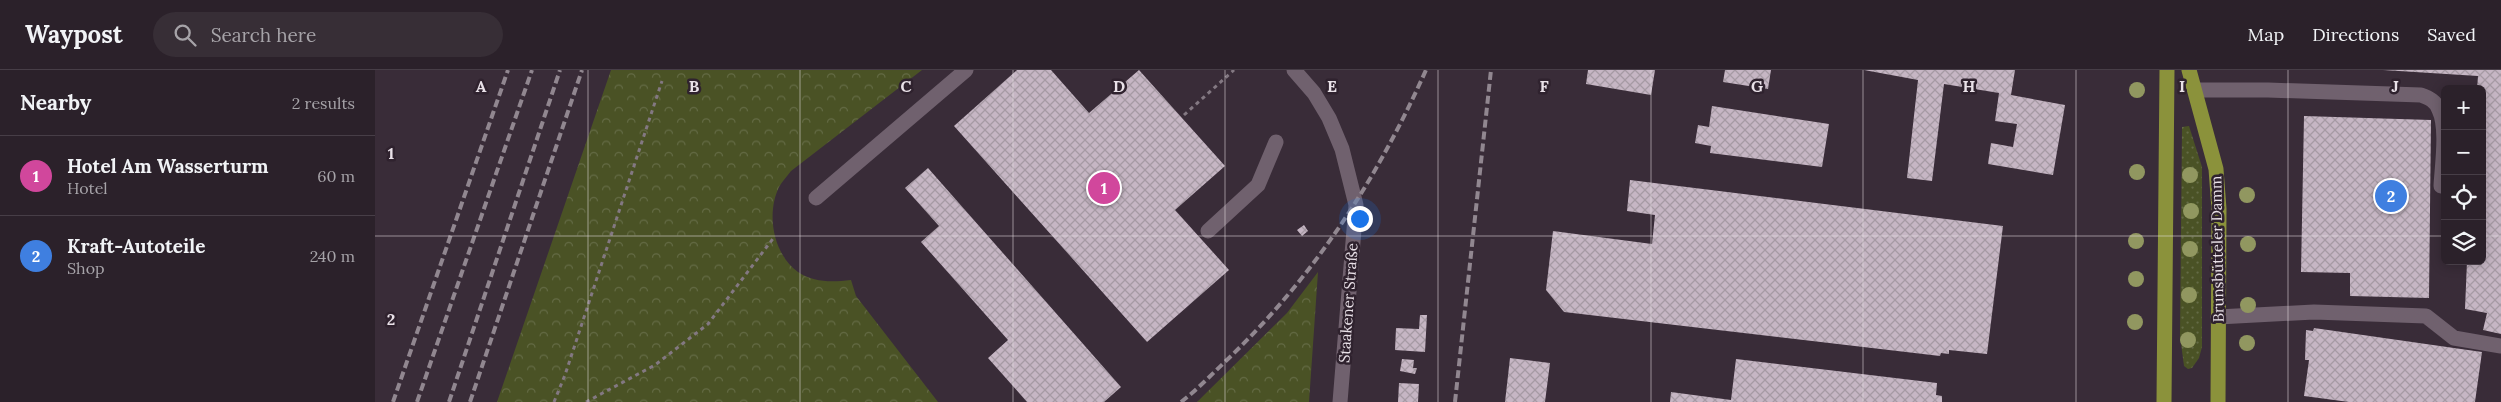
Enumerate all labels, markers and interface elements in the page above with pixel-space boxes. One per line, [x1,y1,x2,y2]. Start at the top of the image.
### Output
search box [153,12,503,57]
text: Waypost [25,19,123,50]
icon: search [171,21,199,49]
text: Search here [211,23,316,47]
text: Map [2248,23,2284,46]
text: Directions [2312,23,2399,46]
text: Saved [2427,23,2476,46]
text: A [476,76,487,96]
text: B [689,76,700,96]
text: C [900,76,912,96]
text: D [1113,76,1125,96]
text: E [1327,76,1337,96]
text: F [1539,76,1549,96]
text: G [1751,76,1763,96]
text: H [1963,76,1976,96]
text: I [2179,76,2185,96]
text: J [2391,76,2399,96]
map controls [2441,85,2486,265]
button: + [2441,85,2486,130]
text: Nearby [20,89,91,116]
text: 2 results [292,93,355,113]
button: − [2441,130,2486,175]
text: 1 [388,143,394,163]
text: Hotel Am Wasserturm [67,154,269,178]
text: 1 [33,166,39,186]
text: 60 m [317,166,355,186]
pin: 1 [1088,169,1120,207]
button: locate [2441,175,2486,220]
street label: Brunsbütteler Damm [2206,176,2228,322]
pin: 2 [2375,177,2407,215]
text: Hotel [67,178,108,198]
your location [1347,206,1373,232]
button: layers [2441,220,2486,265]
text: Kraft-Autoteile [67,234,205,258]
street label: Staakener Straße [1334,242,1362,364]
text: 2 [32,246,40,266]
text: 240 m [310,246,355,266]
text: Shop [67,258,105,278]
text: 2 [387,309,395,329]

